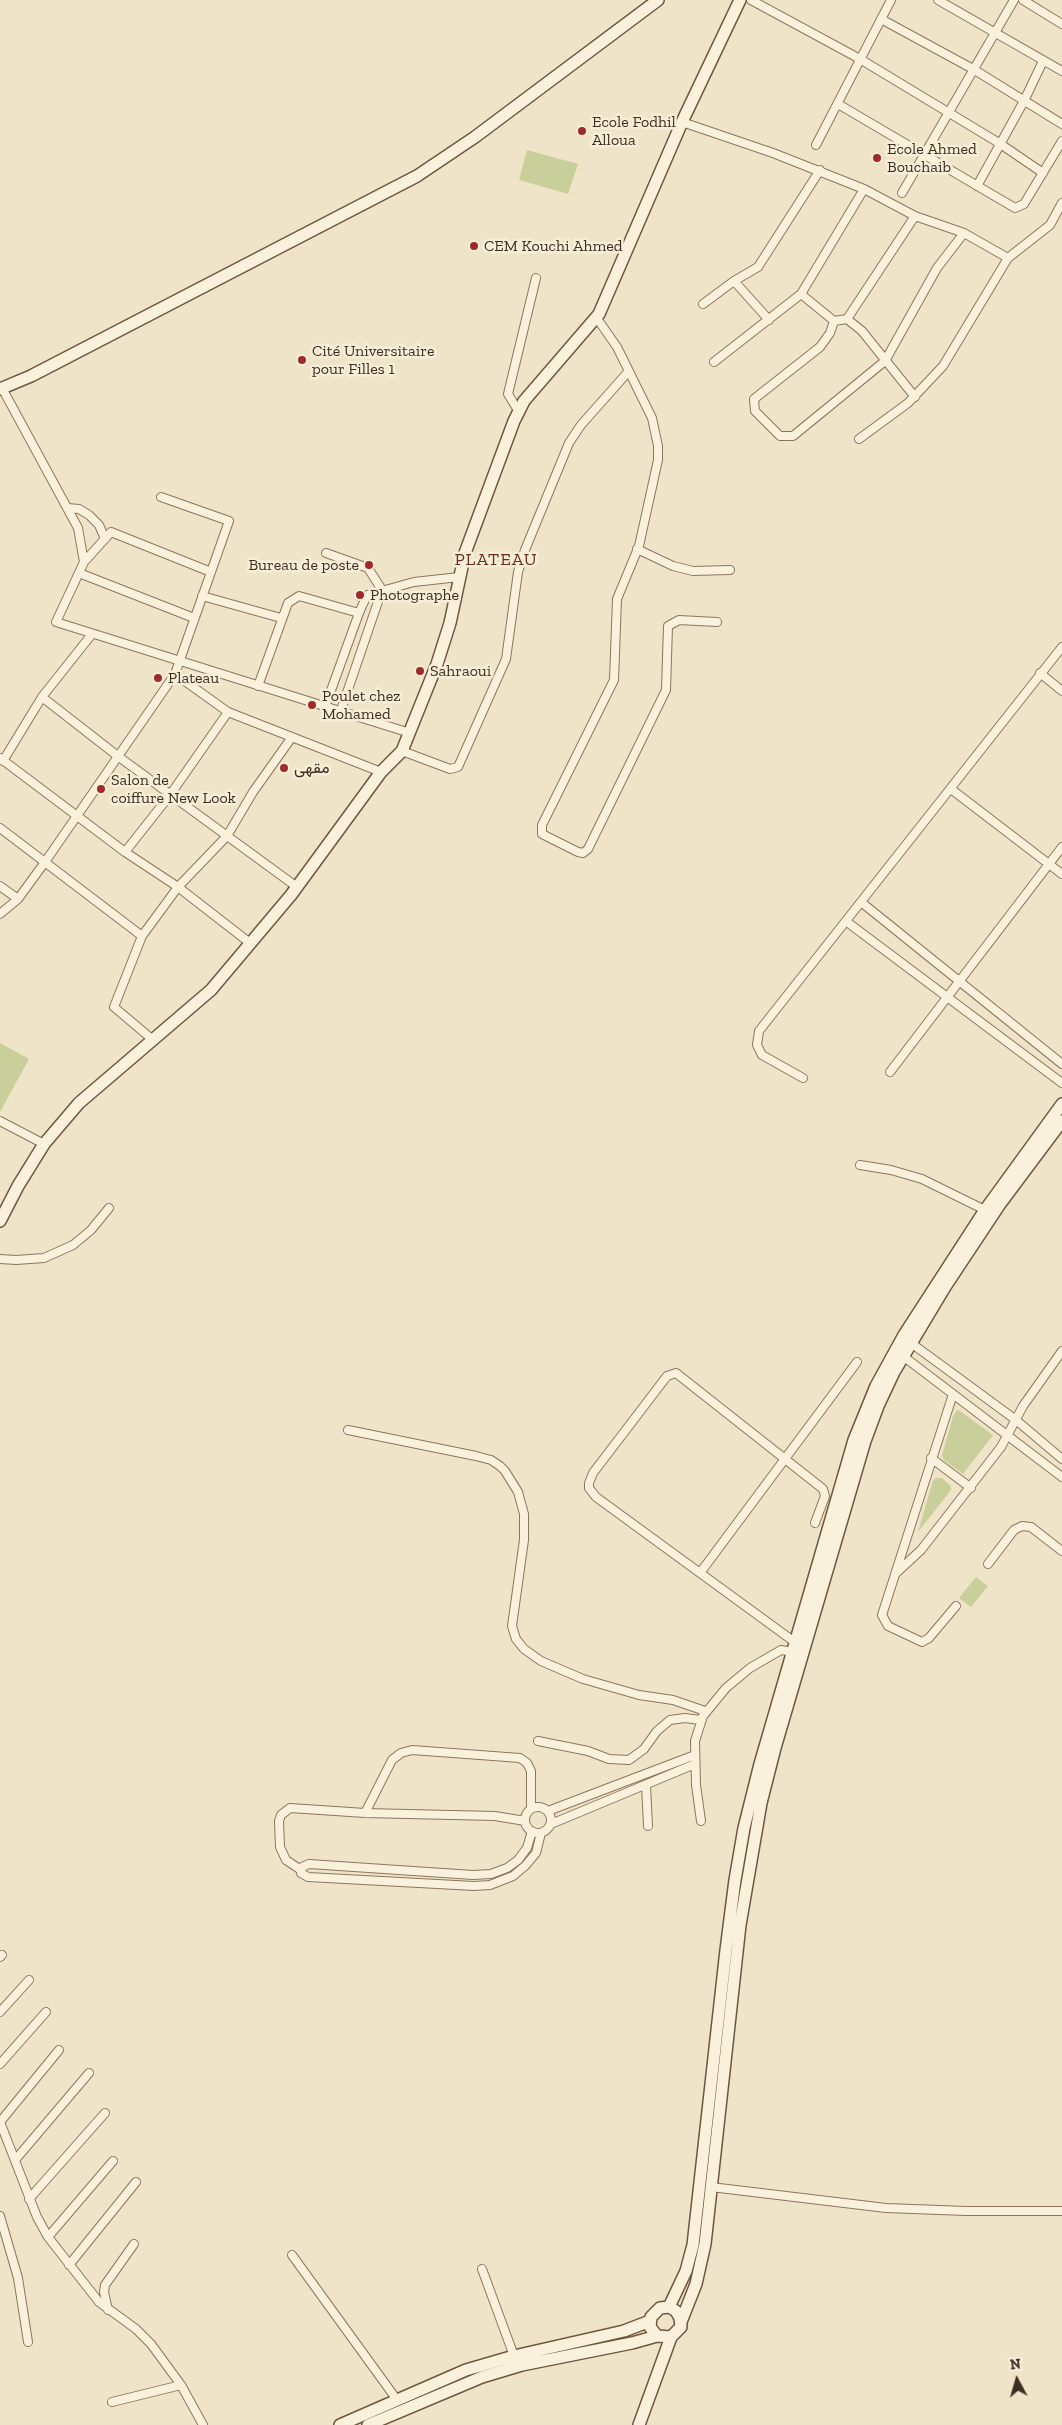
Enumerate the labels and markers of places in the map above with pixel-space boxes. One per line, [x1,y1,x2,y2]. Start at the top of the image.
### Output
place label: Ecole Fodhil Alloua [592,112,676,150]
marker: Ecole Fodhil Alloua [576,125,588,137]
place label: Ecole Ahmed Bouchaib [887,139,977,177]
marker: Ecole Ahmed Bouchaib [871,152,883,164]
place label: CEM Kouchi Ahmed [484,236,623,256]
marker: CEM Kouchi Ahmed [468,240,480,252]
place label: Cité Universitaire pour Filles 1 [312,341,434,379]
marker: Cité Universitaire pour Filles 1 [296,354,308,366]
place label: Bureau de poste [248,555,359,575]
marker: Bureau de poste [363,559,375,571]
place label: Photographe [370,585,459,605]
marker: Photographe [354,589,366,601]
place label: Sahraoui [430,661,491,681]
marker: Sahraoui [414,665,426,677]
place label: Plateau [168,668,219,688]
marker: Plateau [152,672,164,684]
place label: Poulet chez Mohamed [322,686,401,724]
marker: Poulet chez Mohamed [306,699,318,711]
place label: مقهى [294,758,329,778]
marker: مقهى [278,762,290,774]
place label: Salon de coiffure New Look [111,770,236,808]
marker: Salon de coiffure New Look [95,783,107,795]

